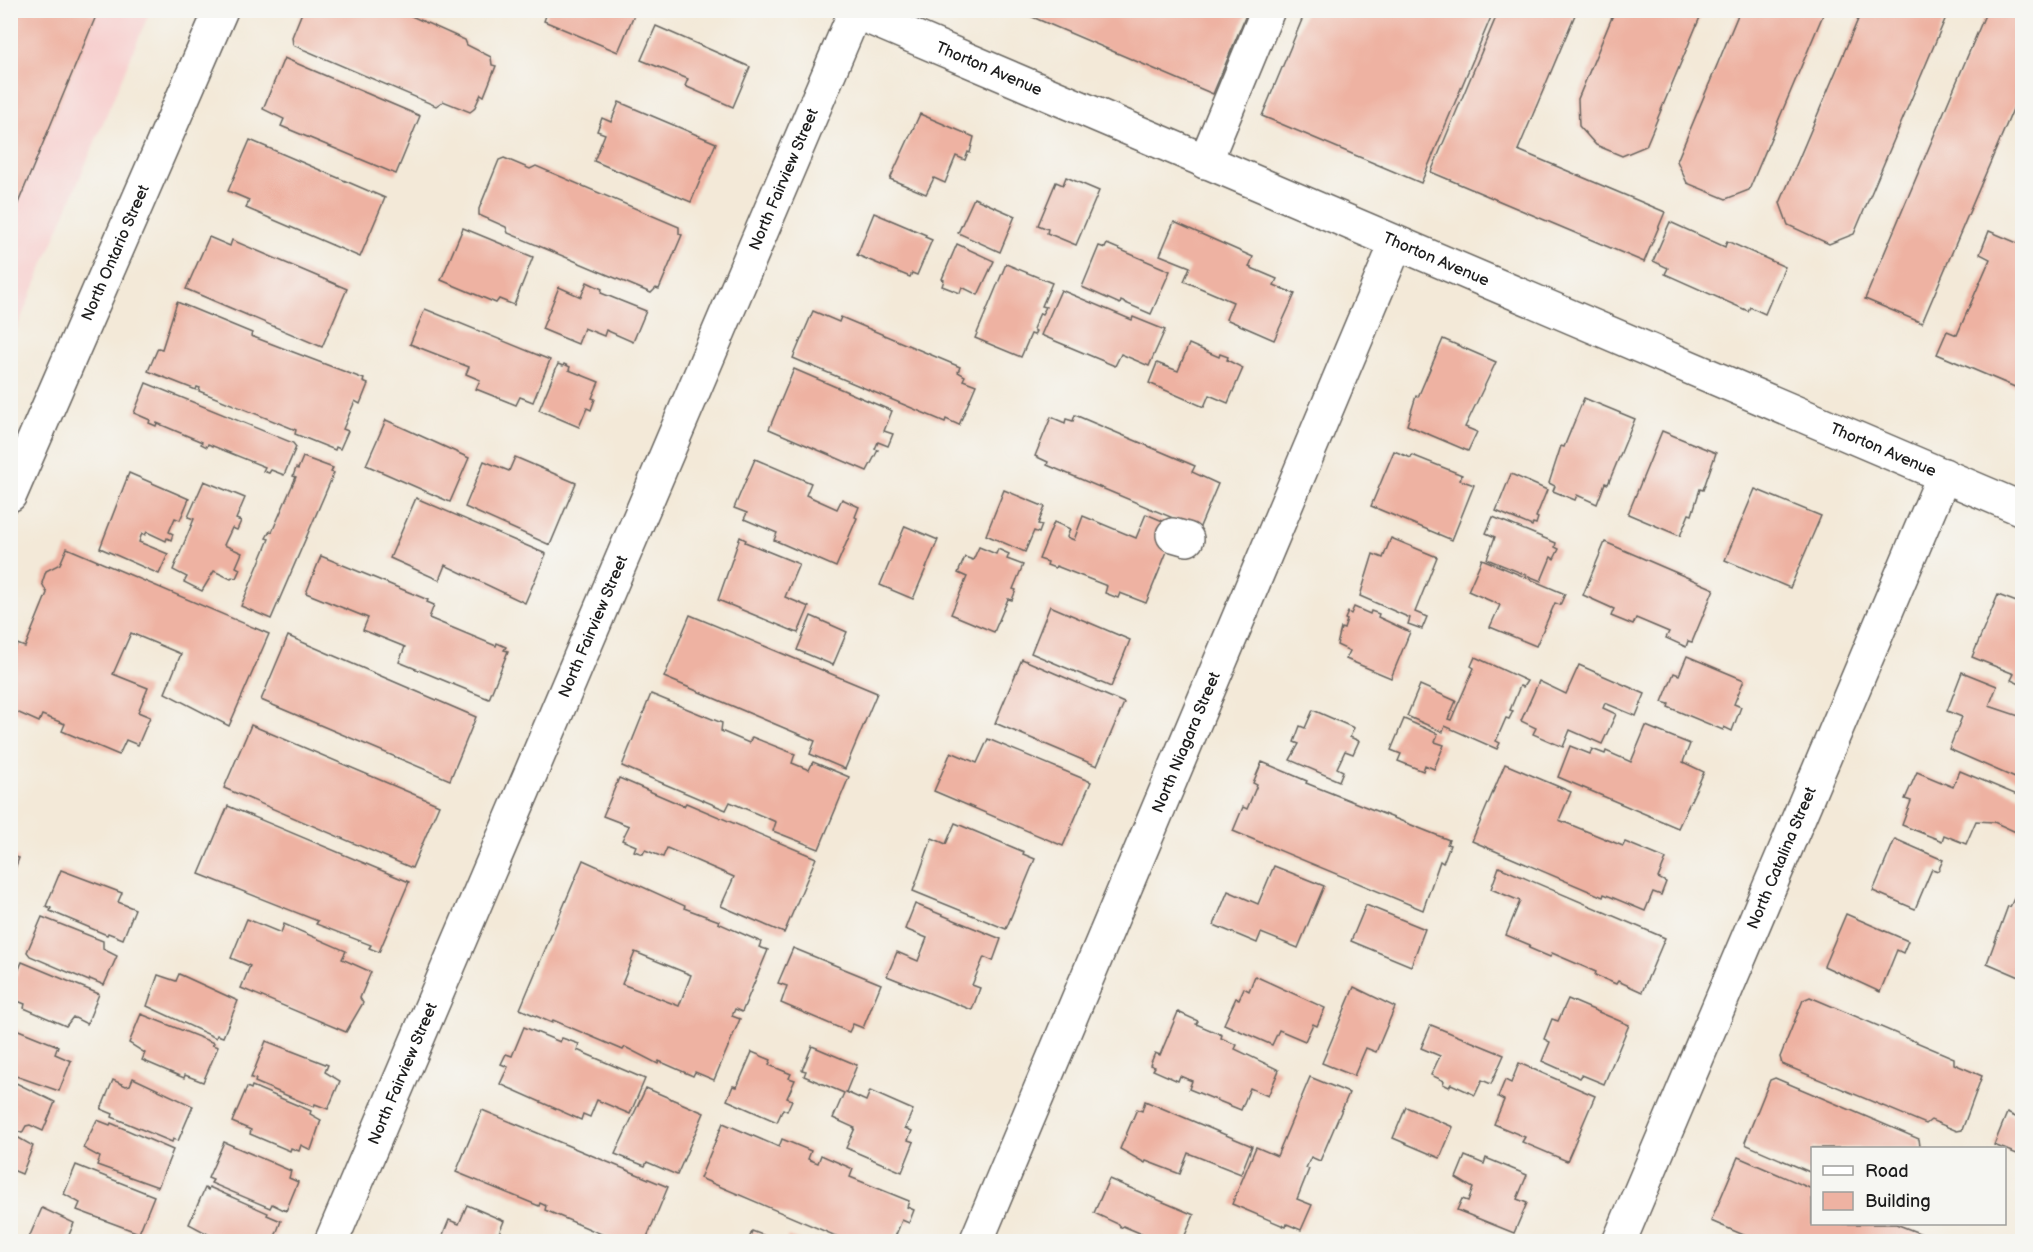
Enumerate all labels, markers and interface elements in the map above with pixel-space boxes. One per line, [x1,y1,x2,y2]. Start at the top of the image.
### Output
street label: Thorton Avenue [933,38,1046,100]
street label: North Fairview Street [745,105,822,253]
street label: North Ontario Street [77,182,153,324]
street label: Thorton Avenue [1380,228,1493,291]
street label: Thorton Avenue [1827,419,1940,481]
street label: North Fairview Street [555,553,632,700]
street label: North Niagara Street [1148,669,1224,816]
street label: North Catalina Street [1743,784,1820,932]
street label: North Fairview Street [364,1000,441,1148]
legend [1811,1147,2006,1225]
text: Road [1865,1161,1909,1182]
text: Building [1865,1191,1931,1212]

